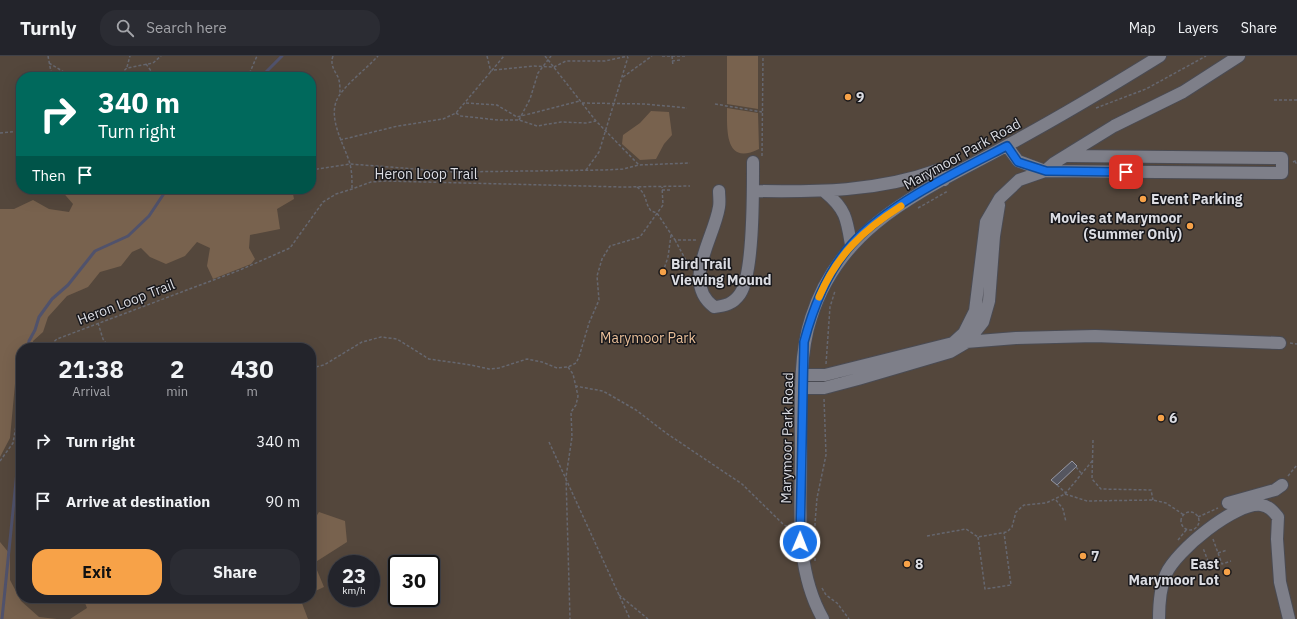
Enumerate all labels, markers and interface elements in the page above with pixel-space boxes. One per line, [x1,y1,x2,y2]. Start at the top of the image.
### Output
search box [100,10,380,46]
text: Turnly [20,16,76,40]
icon: search [114,17,136,39]
text: Search here [146,18,227,37]
text: Map [1129,19,1156,37]
text: Layers [1178,19,1219,37]
text: Share [1241,19,1277,37]
text: 340 m [98,84,180,121]
icon: right [32,88,84,140]
place label: 9 [856,88,864,106]
marker: 9 [843,92,853,102]
street label: Marymoor Park Road [900,114,1024,194]
text: Turn right [98,120,176,143]
pin [1109,155,1143,189]
icon: arrive [1115,161,1137,183]
icon: arrive [74,164,96,186]
street label: Heron Loop Trail [375,165,478,183]
text: Then [32,166,66,185]
place label: Event Parking [1151,190,1243,208]
marker: Event Parking [1138,194,1148,204]
place label: Movies at Marymoor (Summer Only) [1050,209,1182,243]
marker: Movies at Marymoor (Summer Only) [1185,221,1195,231]
place label: Bird Trail Viewing Mound [671,255,772,289]
marker: Bird Trail Viewing Mound [658,267,668,277]
street label: Heron Loop Trail [75,275,177,329]
park label: Marymoor Park [600,329,697,347]
text: 21:38 [58,353,124,385]
text: 2 [170,353,184,385]
text: 430 [230,353,274,385]
street label: Marymoor Park Road [777,372,797,504]
text: Arrival [72,383,110,400]
text: min [166,383,188,400]
text: m [246,383,258,400]
place label: 6 [1169,409,1177,427]
marker: 6 [1156,413,1166,423]
icon: right [32,430,54,452]
text: Turn right [66,432,135,451]
text: 340 m [256,432,300,451]
icon: arrive [32,490,54,512]
text: Arrive at destination [66,492,210,511]
text: 90 m [265,492,300,511]
position arrow [779,521,821,563]
place label: 7 [1091,547,1099,565]
button: Exit [32,549,162,595]
button: Share [170,549,300,595]
marker: 7 [1078,551,1088,561]
speed limit sign: 30 [388,555,440,607]
place label: 8 [915,555,923,573]
place label: East Marymoor Lot [1129,555,1219,589]
marker: 8 [902,559,912,569]
text: 23 [342,562,366,589]
marker: East Marymoor Lot [1222,567,1232,577]
text: km/h [342,584,366,597]

